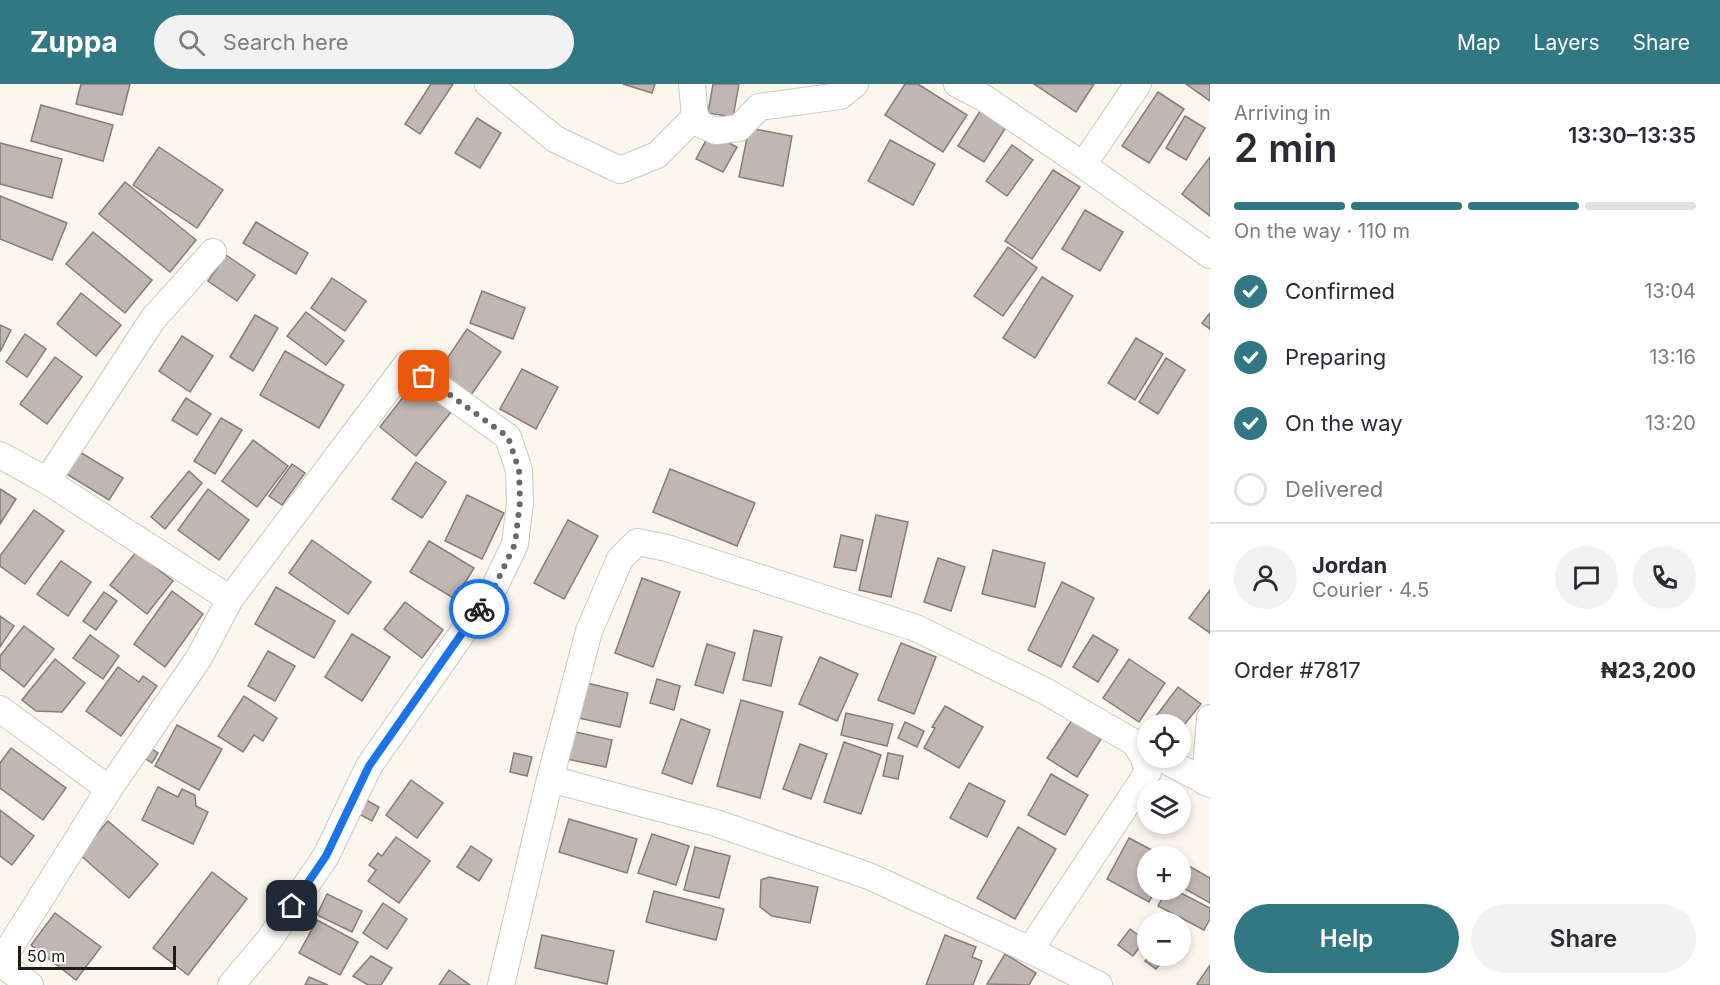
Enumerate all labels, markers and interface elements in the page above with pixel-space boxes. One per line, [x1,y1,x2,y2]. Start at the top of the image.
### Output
search box [154,15,574,69]
text: Zuppa [30,25,118,59]
icon: search [175,26,208,59]
text: Search here [223,29,349,55]
text: Map [1457,30,1501,55]
text: Layers [1534,30,1600,55]
text: Share [1633,30,1690,55]
text: Arriving in [1234,101,1331,125]
text: 13:30–13:35 [1568,122,1696,148]
text: 2 min [1234,124,1337,171]
text: On the way · 110 m [1234,219,1410,243]
icon: check [1234,275,1267,308]
text: Confirmed [1285,278,1395,304]
text: 13:04 [1644,279,1696,303]
icon: check [1234,341,1267,374]
text: Preparing [1285,344,1386,370]
text: 13:16 [1649,345,1696,369]
pin [398,350,449,401]
icon: bag [407,359,440,392]
icon: check [1234,407,1267,440]
text: On the way [1285,410,1403,436]
text: 13:20 [1645,411,1696,435]
text: Delivered [1285,476,1383,502]
button: person [1234,546,1297,609]
button: chat [1555,546,1618,609]
button: phone [1633,546,1696,609]
text: Jordan [1312,552,1387,578]
text: Courier · 4.5 [1312,578,1429,602]
courier [449,579,509,639]
icon: bike [463,593,496,626]
text: Order #7817 [1234,657,1361,683]
text: ₦23,200 [1601,657,1696,683]
map controls [1137,714,1191,966]
button: locate [1137,714,1191,768]
button: layers [1137,780,1191,834]
button: + [1137,846,1191,900]
pin [266,880,317,931]
icon: home [275,889,308,922]
button: Help [1234,904,1459,973]
button: Share [1471,904,1696,973]
button: − [1137,912,1191,966]
scale bar [18,943,176,970]
text: 50 m [27,946,65,966]

